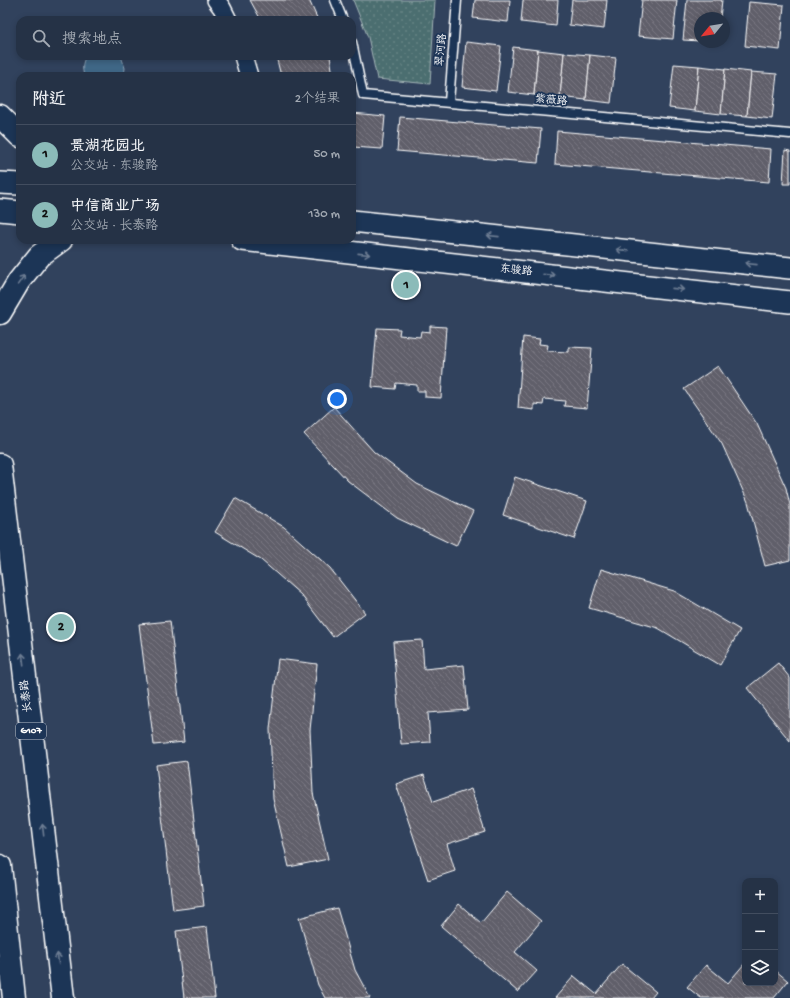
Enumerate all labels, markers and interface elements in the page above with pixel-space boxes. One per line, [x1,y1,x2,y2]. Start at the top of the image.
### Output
north arrow [694,12,730,48]
search box [16,16,356,60]
icon: search [30,27,52,49]
text: 搜索地点 [62,31,122,49]
street label: 翠河路 [434,33,449,67]
text: 附近 [32,91,66,111]
text: 2个结果 [295,92,340,107]
street label: 紫薇路 [534,93,568,108]
text: 景湖花园北 [70,138,145,156]
text: 1 [42,147,48,162]
text: 50 m [313,147,340,162]
text: 公交站 · 东骏路 [70,159,158,174]
text: 中信商业广场 [70,198,160,216]
text: 2 [42,207,48,222]
text: 130 m [308,207,340,222]
text: 公交站 · 长泰路 [70,219,158,234]
one-way arrow [487,232,500,240]
one-way arrow [616,246,629,254]
one-way arrow [357,250,370,258]
one-way arrow [745,260,758,268]
street label: 东骏路 [499,262,533,279]
pin: 1 [393,270,419,300]
one-way arrow [542,271,555,278]
one-way arrow [16,275,25,286]
one-way arrow [671,285,684,293]
your location [327,389,347,409]
pin: 2 [48,612,74,642]
one-way arrow [19,653,27,666]
street label: 长泰路 [18,679,35,713]
road number: G107 [16,723,46,739]
one-way arrow [39,824,47,837]
map controls [742,878,778,986]
button: + [742,878,778,914]
button: − [742,914,778,950]
button: layers [742,950,778,986]
one-way arrow [55,953,62,966]

